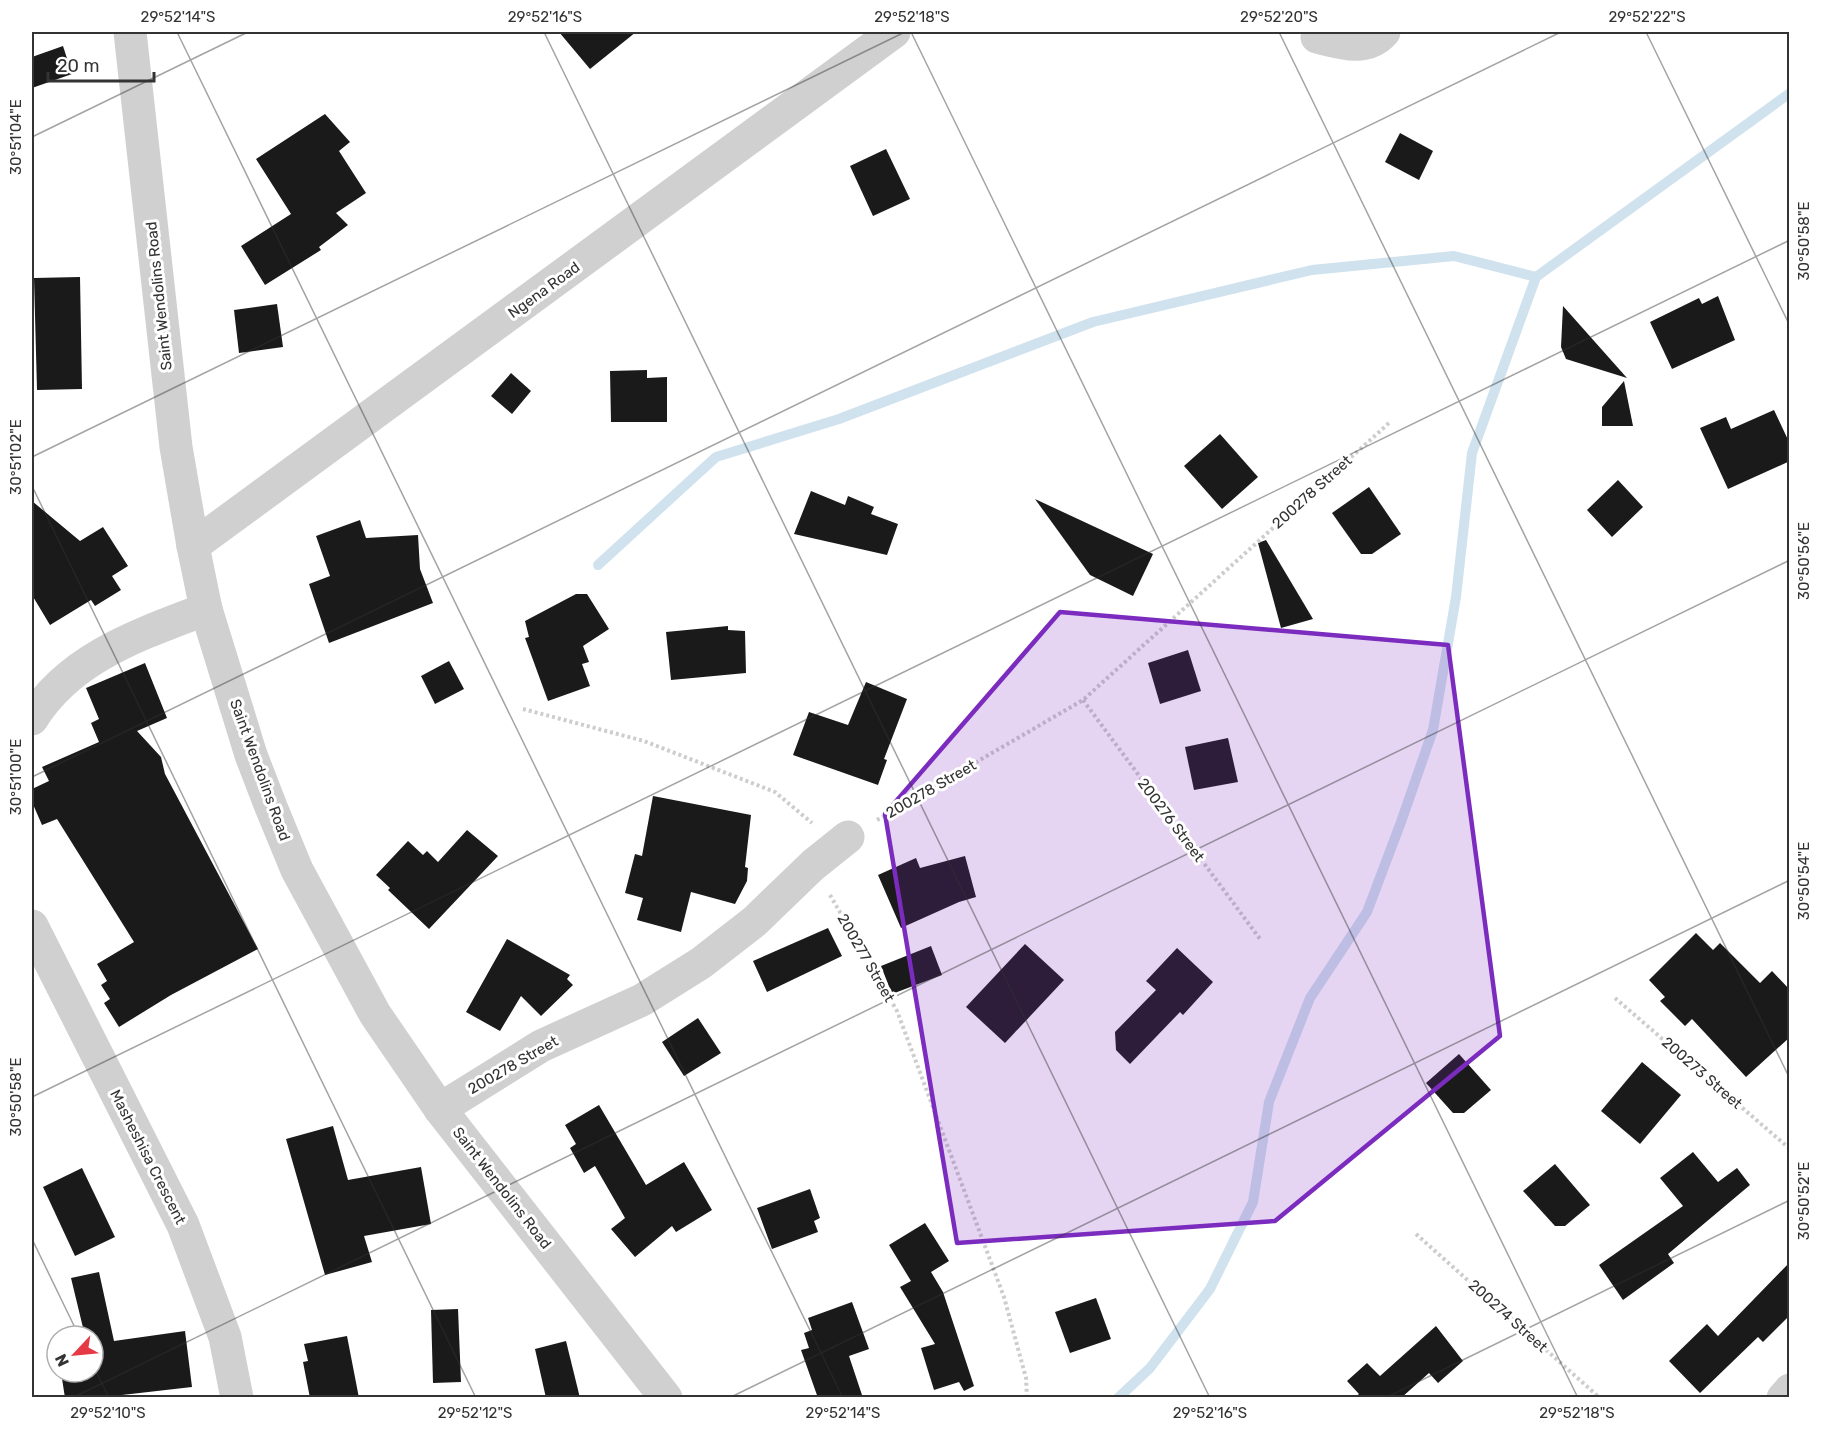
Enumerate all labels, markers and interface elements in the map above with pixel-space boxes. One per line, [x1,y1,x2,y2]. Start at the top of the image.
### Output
text: 29°52'14"S [141,8,215,26]
text: 29°52'16"S [508,8,582,26]
text: 29°52'18"S [874,8,950,26]
text: 29°52'20"S [1240,8,1318,26]
text: 29°52'22"S [1608,8,1686,26]
scale bar [48,45,154,83]
text: 20 m [57,55,99,77]
text: 30°51'04"E [7,99,25,175]
text: 30°50'58"E [1795,201,1813,281]
street label: Saint Wendolins Road [142,221,176,371]
street label: Ngena Road [505,258,583,322]
text: 30°51'02"E [7,419,25,495]
street label: 200278 Street [1268,451,1356,532]
text: 30°50'56"E [1795,522,1813,600]
street label: Saint Wendolins Road [226,697,294,843]
text: 30°51'00"E [7,739,25,815]
street label: 200278 Street [883,756,979,822]
street label: 200276 Street [1134,775,1208,865]
text: 30°50'54"E [1795,842,1813,920]
street label: 200277 Street [833,911,899,1006]
street label: 200278 Street [465,1032,561,1098]
street label: 200273 Street [1658,1033,1746,1113]
text: 30°50'58"E [7,1057,25,1137]
street label: Masheshisa Crescent [106,1087,190,1227]
street label: Saint Wendolins Road [449,1124,555,1252]
text: 30°50'52"E [1795,1162,1813,1240]
street label: 200274 Street [1465,1276,1551,1356]
north arrow [45,1324,105,1384]
text: N [51,1351,73,1370]
text: 29°52'10"S [70,1404,146,1422]
text: 29°52'12"S [438,1404,512,1422]
text: 29°52'14"S [806,1404,880,1422]
text: 29°52'16"S [1173,1404,1247,1422]
text: 29°52'18"S [1539,1404,1615,1422]

